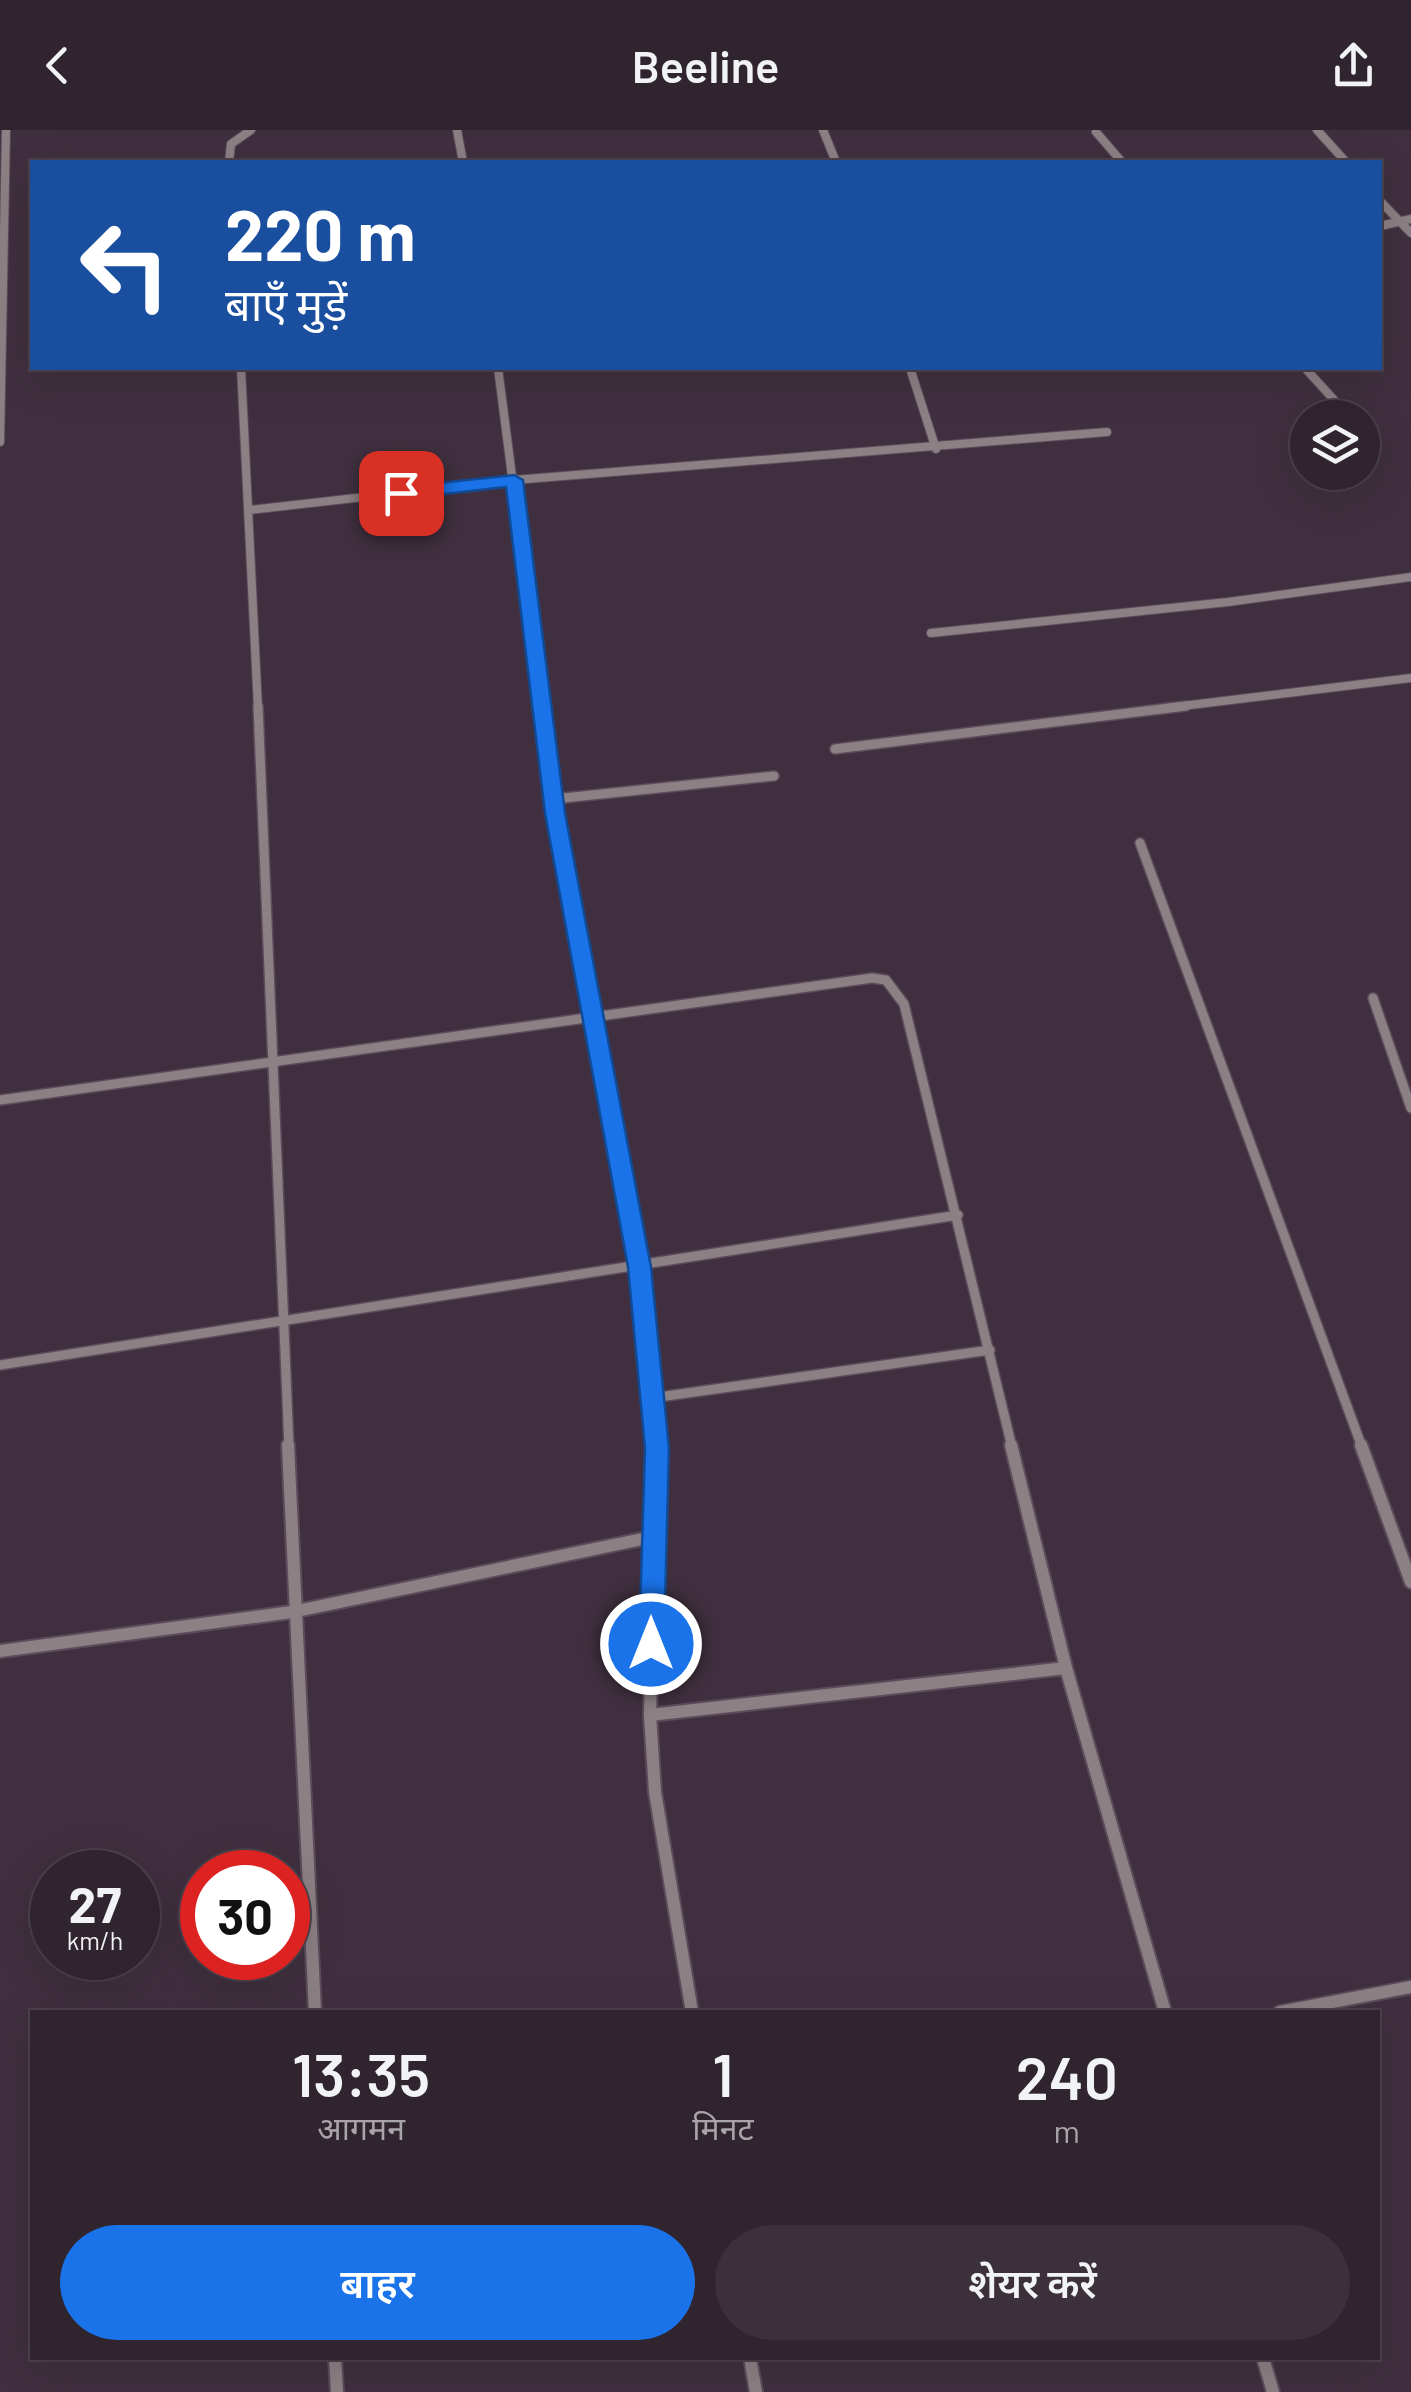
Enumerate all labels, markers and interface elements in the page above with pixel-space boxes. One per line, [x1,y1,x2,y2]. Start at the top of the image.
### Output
icon: back [30,38,85,93]
text: Beeline [632,38,779,92]
icon: share [1326,38,1381,93]
text: 220 m [225,191,416,275]
icon: left [60,200,190,330]
text: बाएँ मुड़ें [225,276,347,330]
map controls [1290,400,1380,490]
button: layers [1290,400,1380,490]
pin [359,451,444,536]
icon: arrive [374,466,429,521]
position arrow [599,1592,703,1696]
speed limit sign: 30 [180,1850,310,1980]
text: 27 [69,1873,121,1933]
text: km/h [67,1925,123,1955]
text: 13:35 [292,2037,430,2109]
text: 1 [712,2037,733,2109]
text: 240 [1016,2040,1118,2112]
text: आगमन [317,2108,405,2146]
text: मिनट [692,2108,754,2146]
text: m [1054,2111,1080,2149]
button: बाहर [60,2225,695,2340]
button: शेयर करें [715,2225,1350,2340]

